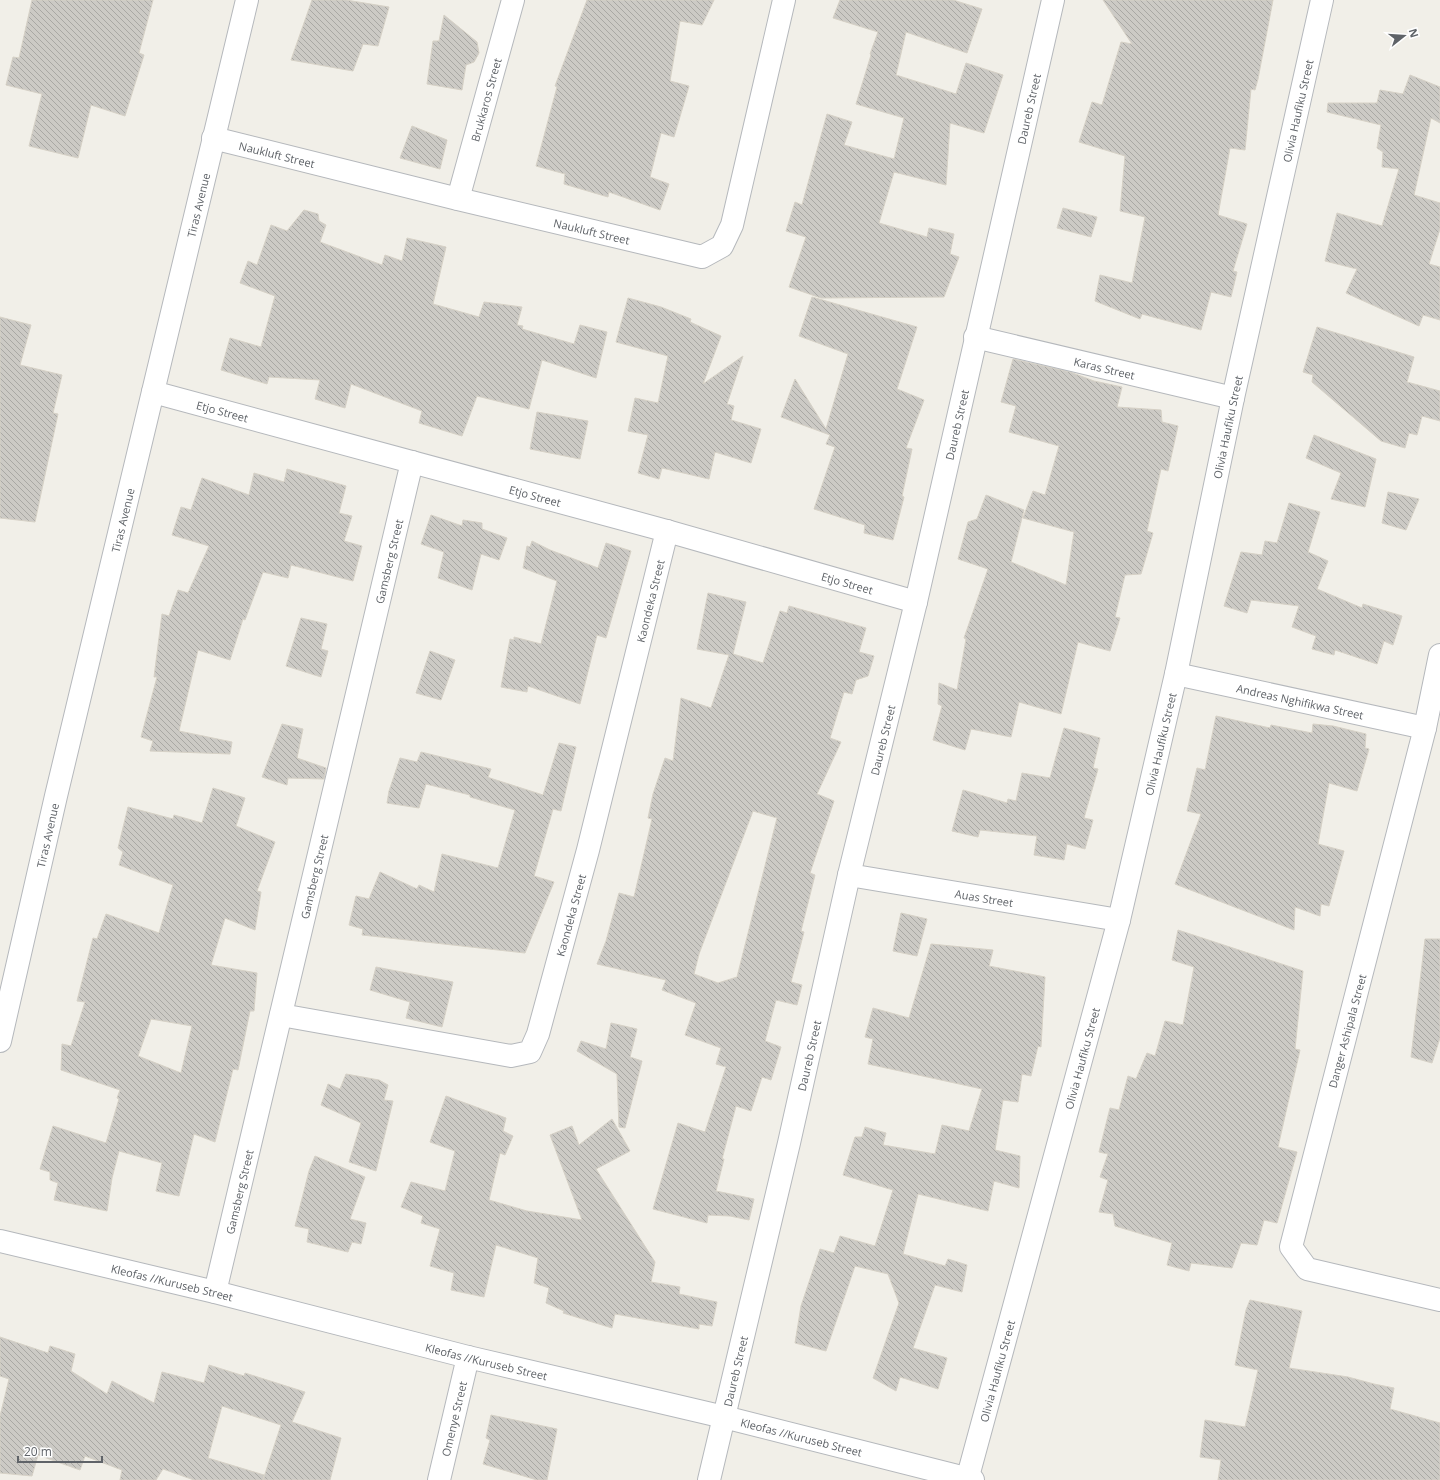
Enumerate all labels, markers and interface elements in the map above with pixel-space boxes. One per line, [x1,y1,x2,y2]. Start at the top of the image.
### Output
north arrow [1384,16,1424,56]
text: N [1406,26,1423,39]
street label: Brukkaros Street [467,56,504,143]
street label: Olivia Haufiku Street [1278,58,1316,164]
street label: Daureb Street [1013,72,1044,145]
street label: Naukluft Street [238,137,317,171]
street label: Tiras Avenue [183,171,213,239]
street label: Naukluft Street [552,215,631,247]
street label: Karas Street [1072,353,1137,382]
street label: Olivia Haufiku Street [1209,374,1245,480]
street label: Daureb Street [941,388,972,461]
street label: Etjo Street [195,397,250,425]
street label: Etjo Street [508,481,563,510]
street label: Tiras Avenue [107,486,137,554]
street label: Gamsberg Street [371,517,406,605]
street label: Kaondeka Street [632,558,667,644]
street label: Etjo Street [820,568,875,597]
street label: Andreas Nghifikwa Street [1235,680,1365,722]
street label: Olivia Haufiku Street [1141,691,1179,797]
street label: Daureb Street [866,703,898,777]
street label: Tiras Avenue [32,802,62,869]
street label: Gamsberg Street [296,833,331,920]
street label: Kaondeka Street [552,872,589,958]
street label: Auas Street [954,885,1014,910]
street label: Danger Ashipala Street [1325,972,1369,1090]
street label: Olivia Haufiku Street [1060,1006,1102,1111]
street label: Daureb Street [793,1019,824,1092]
street label: Gamsberg Street [221,1148,256,1236]
street label: Kleofas //Kuruseb Street [110,1260,235,1304]
street label: Olivia Haufiku Street [976,1318,1018,1424]
street label: Daureb Street [719,1334,750,1408]
street label: Kleofas //Kuruseb Street [424,1339,549,1383]
street label: Omenye Street [437,1379,470,1458]
street label: Kleofas //Kuruseb Street [739,1414,864,1459]
scale bar [18,1438,102,1464]
text: 20 m [24,1443,52,1460]

